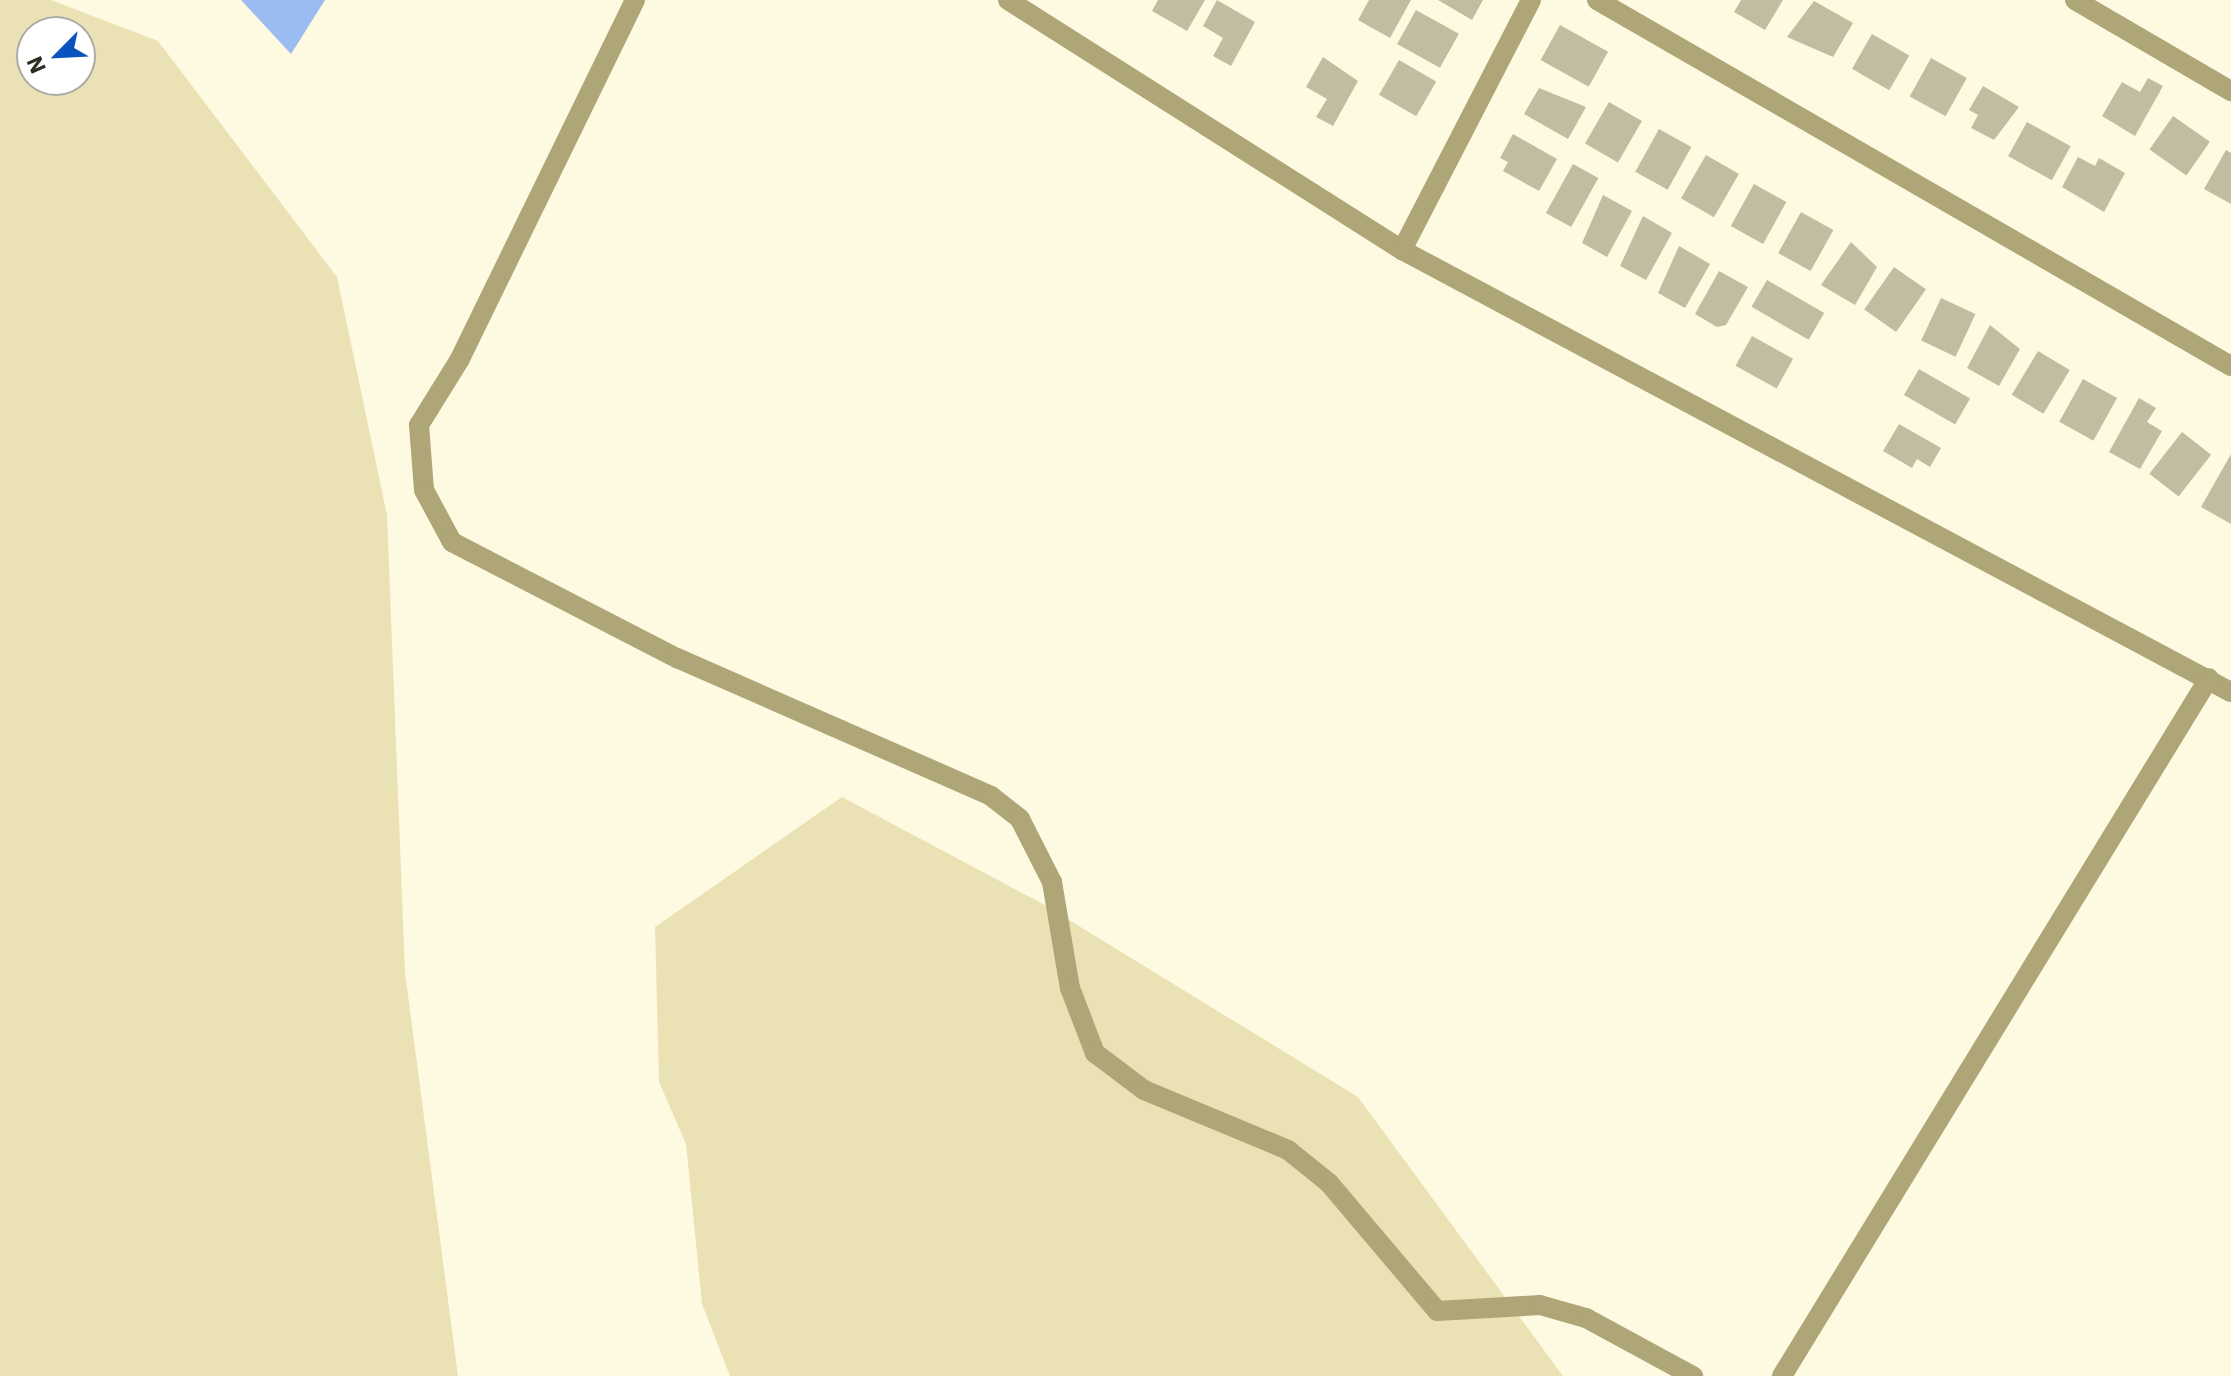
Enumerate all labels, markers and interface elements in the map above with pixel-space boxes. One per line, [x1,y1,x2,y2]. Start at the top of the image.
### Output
north arrow [16,16,96,96]
text: N [19,52,52,78]

